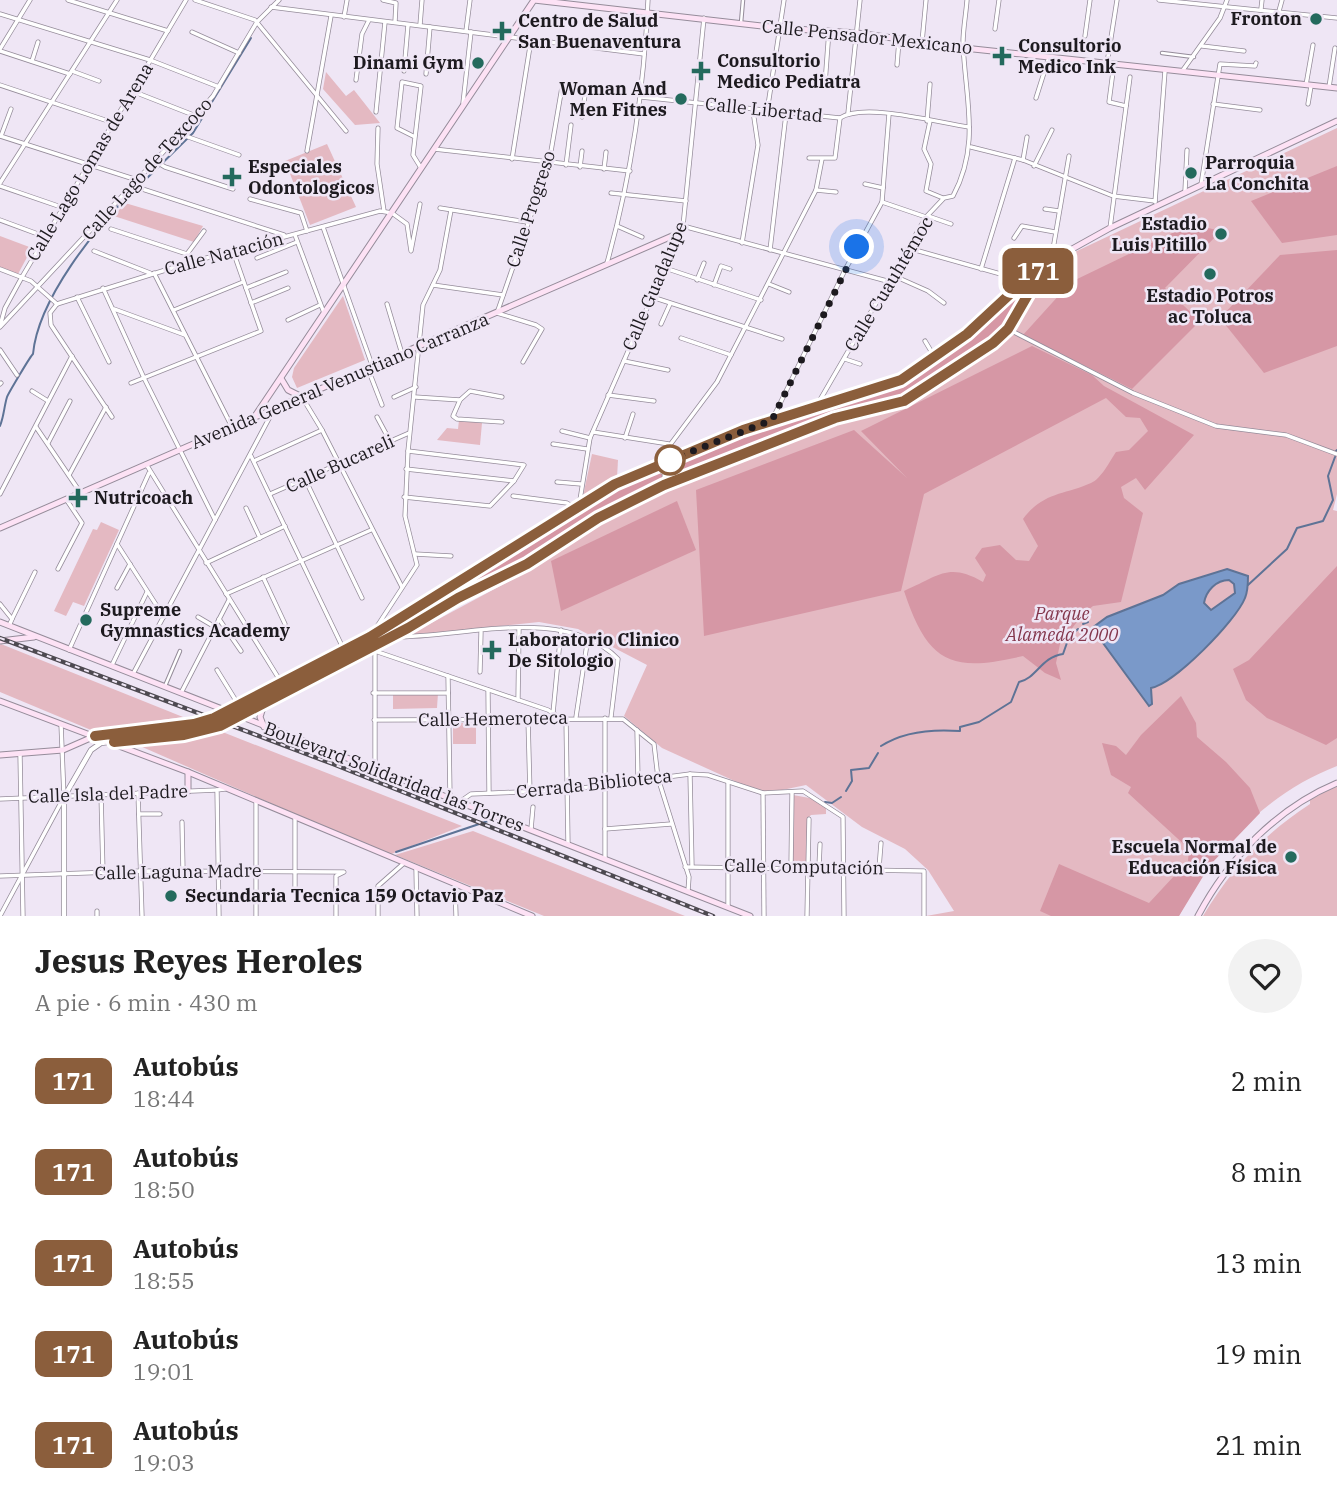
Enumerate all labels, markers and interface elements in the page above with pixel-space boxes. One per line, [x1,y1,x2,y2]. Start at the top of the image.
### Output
place label: Fronton [1231,7,1302,30]
place label: Centro de Salud San Buenaventura [518,9,681,53]
marker: Fronton [1308,11,1324,27]
street label: Calle Pensador Mexicano [761,14,973,59]
marker: Centro de Salud San Buenaventura [492,21,512,41]
place label: Consultorio Medico Ink [1018,34,1121,78]
marker: Consultorio Medico Ink [992,46,1012,66]
place label: Consultorio Medico Pediatra [717,49,861,93]
place label: Dinami Gym [353,51,465,74]
marker: Dinami Gym [470,55,486,71]
street label: Calle Lago Lomas de Arena [21,58,158,265]
marker: Consultorio Medico Pediatra [691,61,711,81]
place label: Woman And Men Fitnes [559,77,667,121]
marker: Woman And Men Fitnes [673,91,689,107]
street label: Calle Libertad [704,92,824,127]
street label: Calle Lago de Texcoco [77,93,217,245]
street label: Calle Progreso [501,148,560,270]
place label: Parroquia La Conchita [1205,151,1309,195]
place label: Especiales Odontologicos [248,155,375,199]
marker: Parroquia La Conchita [1183,165,1199,181]
marker: Especiales Odontologicos [222,167,242,187]
street label: Calle Cuauhtémoc [839,212,938,356]
place label: Estadio Luis Pitillo [1112,212,1207,256]
street label: Calle Guadalupe [617,218,692,354]
marker: Estadio Luis Pitillo [1213,226,1229,242]
street label: Calle Natación [162,227,286,280]
your location [839,229,874,264]
line badge: 171 [998,248,1078,294]
text: 171 [1016,255,1060,287]
marker: Estadio Potros ac Toluca [1202,266,1218,282]
place label: Estadio Potros ac Toluca [1146,284,1274,328]
street label: Avenida General Venustiano Carranza [187,307,492,454]
street label: Calle Bucareli [282,429,398,498]
unlabelled marker [655,445,685,475]
place label: Nutricoach [94,486,194,509]
marker: Nutricoach [68,488,88,508]
place label: Supreme Gymnastics Academy [100,598,291,642]
park label: Parque Alameda 2000 [1005,602,1118,646]
marker: Supreme Gymnastics Academy [78,612,94,628]
place label: Laboratorio Clinico De Sitologio [508,628,679,672]
marker: Laboratorio Clinico De Sitologio [482,640,502,660]
street label: Calle Hemeroteca [418,706,568,731]
street label: Boulevard Solidaridad las Torres [261,716,527,837]
street label: Cerrada Biblioteca [515,764,673,803]
street label: Calle Isla del Padre [28,779,188,808]
place label: Escuela Normal de Educación Física [1112,835,1277,879]
marker: Escuela Normal de Educación Física [1283,849,1299,865]
street label: Calle Computación [724,854,884,879]
street label: Calle Laguna Madre [94,859,262,884]
place label: Secundaria Tecnica 159 Octavio Paz [185,884,503,907]
marker: Secundaria Tecnica 159 Octavio Paz [163,888,179,904]
text: Jesus Reyes Heroles [35,939,363,982]
button: heart [1228,939,1302,1013]
text: A pie · 6 min · 430 m [35,987,258,1017]
text: Autobús [133,1049,239,1083]
text: 2 min [1231,1064,1302,1098]
text: 171 [52,1065,95,1097]
text: 18:44 [133,1083,195,1113]
text: Autobús [133,1140,239,1174]
text: 8 min [1231,1155,1302,1189]
text: 171 [52,1156,95,1188]
text: 18:50 [133,1174,195,1204]
text: Autobús [133,1231,239,1265]
text: 13 min [1215,1246,1302,1280]
text: 171 [52,1247,95,1279]
text: 18:55 [133,1265,195,1295]
text: Autobús [133,1322,239,1356]
text: 19 min [1215,1337,1302,1371]
text: 171 [52,1338,95,1370]
text: 19:01 [133,1356,195,1386]
text: Autobús [133,1413,239,1447]
text: 21 min [1215,1428,1302,1462]
text: 171 [52,1429,95,1461]
text: 19:03 [133,1447,195,1477]

